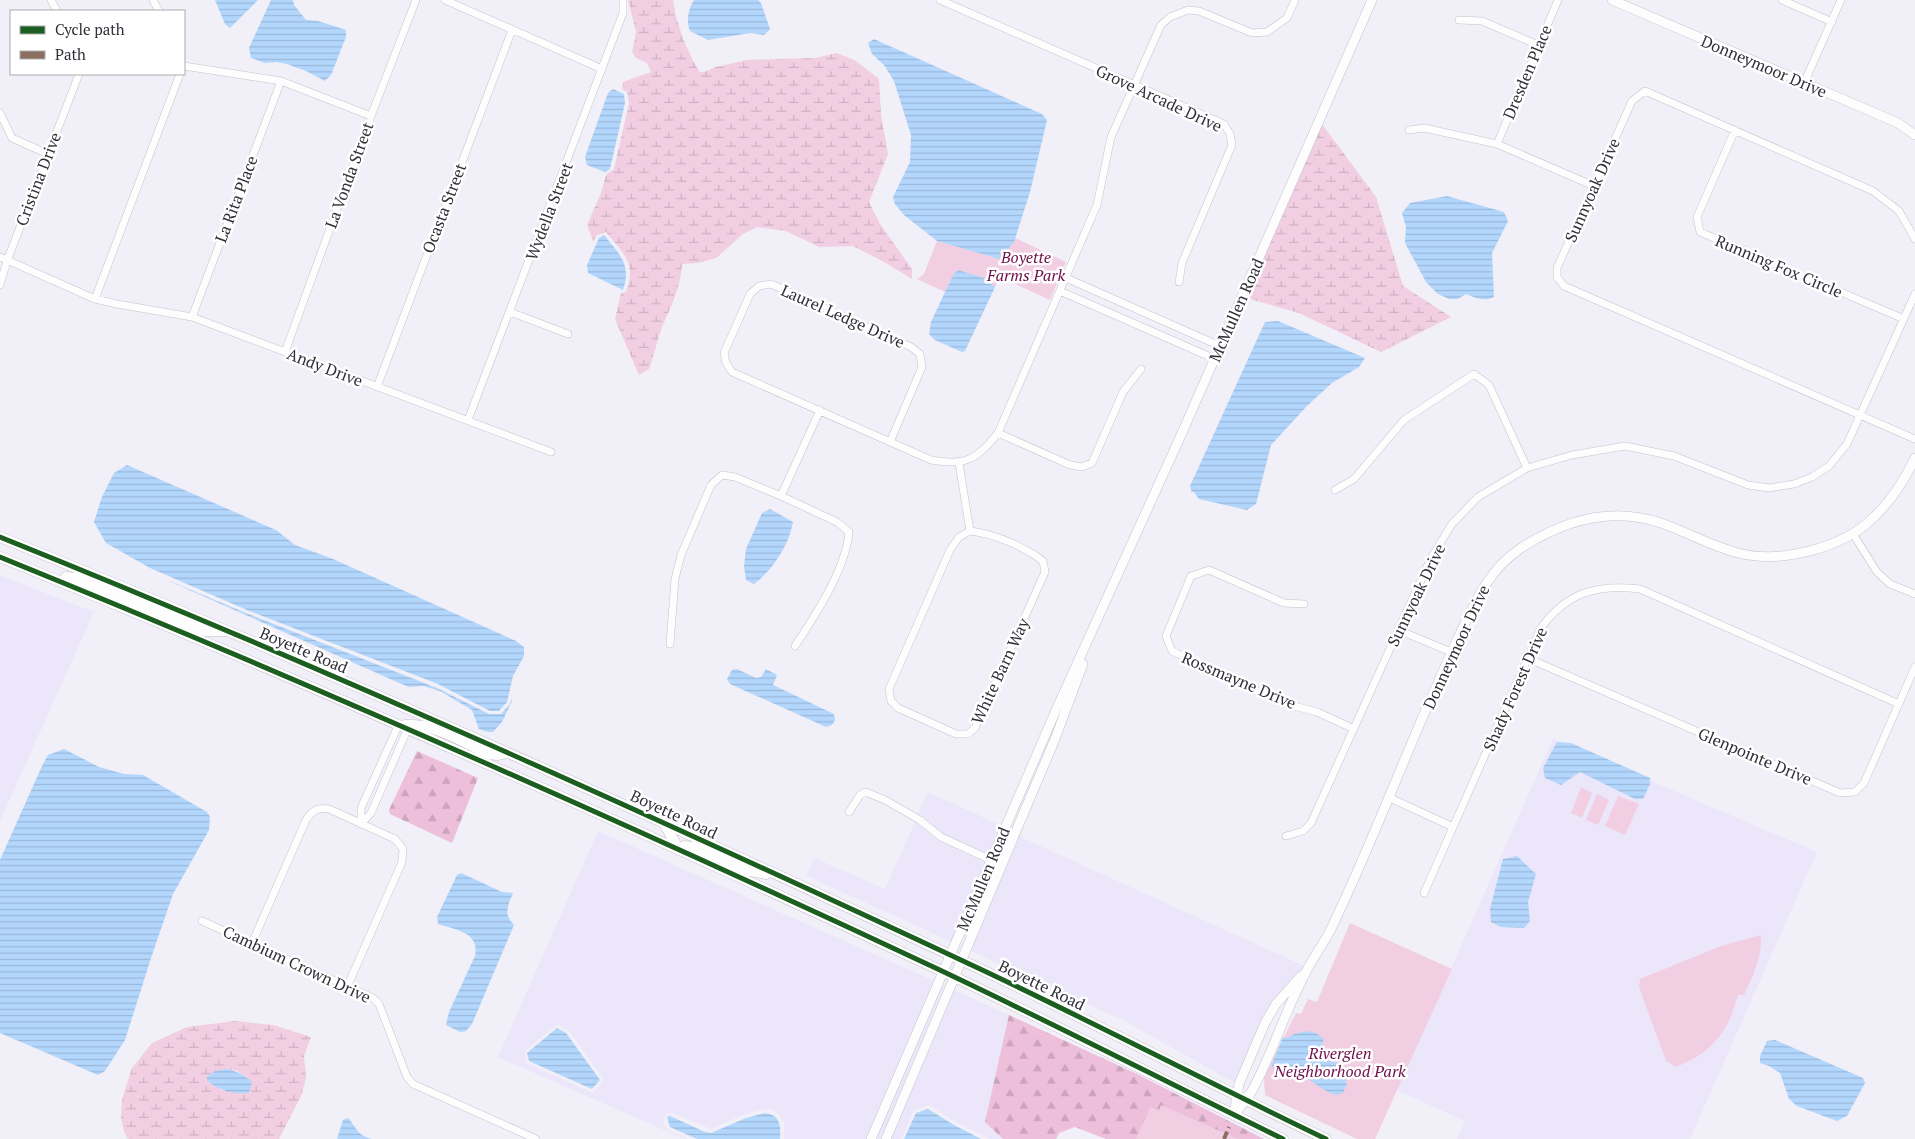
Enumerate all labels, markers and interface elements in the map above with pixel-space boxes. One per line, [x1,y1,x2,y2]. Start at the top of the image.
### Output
legend [10,10,185,75]
text: Cycle path [55,19,125,39]
street label: Dresden Place [1497,21,1557,123]
street label: Donneymoor Drive [1698,30,1830,102]
text: Path [55,44,86,64]
street label: Grove Arcade Drive [1092,59,1226,137]
street label: La Vonda Street [320,119,378,231]
street label: Cristina Drive [10,129,66,229]
street label: Sunnyoak Drive [1559,134,1625,246]
street label: La Rita Place [209,152,263,246]
street label: Wydella Street [520,159,578,263]
street label: Ocasta Street [417,160,471,256]
street label: Running Fox Circle [1712,229,1846,303]
park label: Boyette Farms Park [986,246,1065,286]
street label: McMullen Road [1203,255,1269,365]
street label: Laurel Ledge Drive [778,279,908,353]
street label: Andy Drive [284,342,366,392]
street label: Sunnyoak Drive [1382,540,1450,650]
street label: Donneymoor Drive [1418,581,1494,713]
street label: White Barn Way [966,614,1035,728]
street label: Boyette Road [257,622,352,678]
street label: Shady Forest Drive [1478,624,1552,754]
street label: Rossmayne Drive [1178,646,1300,714]
street label: Glenpointe Drive [1695,722,1815,790]
street label: Boyette Road [627,784,721,844]
street label: McMullen Road [951,823,1015,934]
street label: Cambium Crown Drive [219,920,375,1008]
street label: Boyette Road [995,955,1089,1015]
park label: Riverglen Neighborhood Park [1273,1042,1406,1082]

